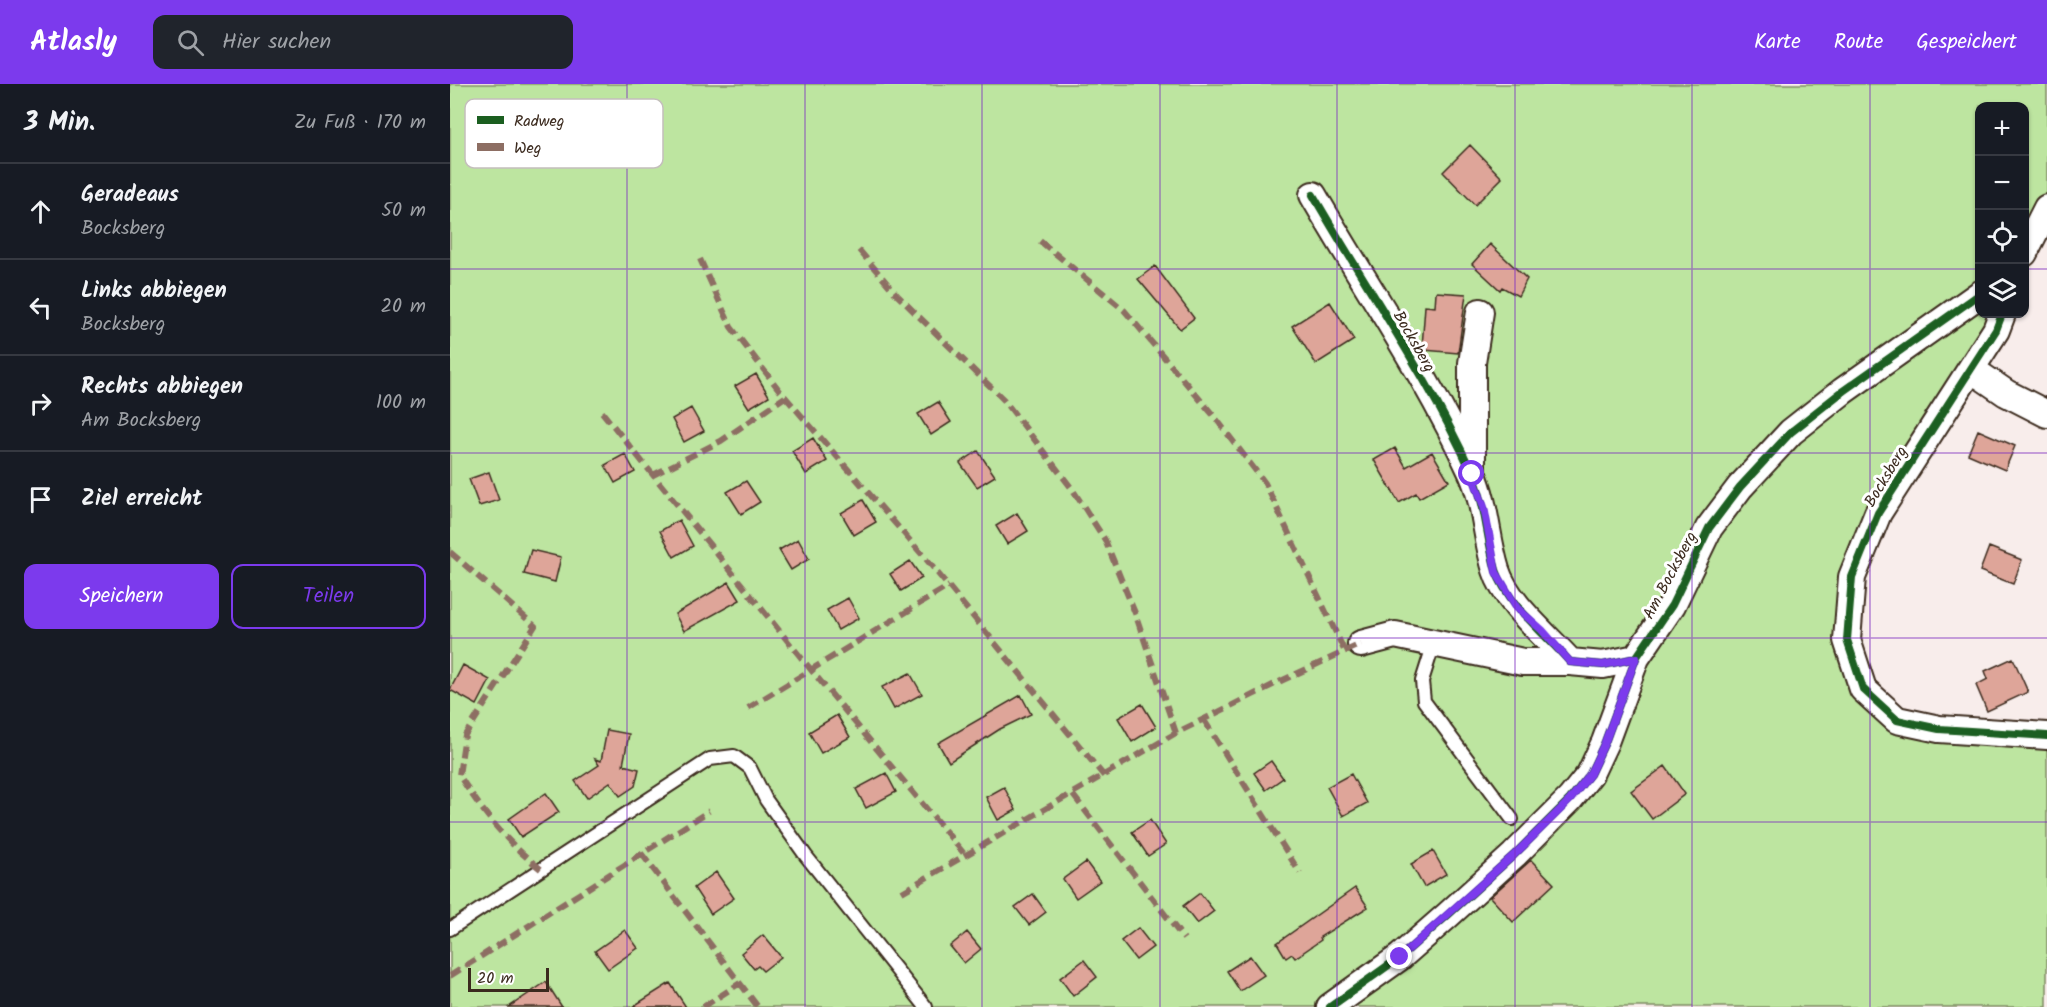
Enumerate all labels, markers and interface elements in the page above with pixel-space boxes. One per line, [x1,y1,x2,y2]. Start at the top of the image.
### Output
search box [153,15,573,69]
text: Atlasly [30,20,117,65]
text: Hier suchen [222,25,331,60]
icon: search [174,26,207,59]
text: Karte [1754,26,1801,59]
text: Route [1834,26,1883,59]
text: Gespeichert [1916,26,2017,59]
legend [465,99,663,168]
text: 3 Min. [24,102,95,144]
map controls [1975,102,2029,318]
button: + [1975,102,2029,156]
text: Zu Fuß · 170 m [294,107,426,139]
text: Radweg [514,109,564,134]
text: Weg [514,136,541,161]
button: − [1975,156,2029,210]
text: Geradeaus [81,178,179,213]
icon: ahead [24,195,57,228]
text: 50 m [381,195,426,227]
button: locate [1975,210,2029,264]
text: Bocksberg [81,213,165,245]
button: layers [1975,264,2029,318]
text: Links abbiegen [81,274,227,309]
icon: left [24,291,57,324]
text: 20 m [380,291,426,323]
street label: Bocksberg [1386,306,1441,377]
text: Bocksberg [81,309,165,341]
text: Rechts abbiegen [81,370,243,405]
icon: right [24,387,57,420]
text: 100 m [376,387,426,419]
text: Am Bocksberg [81,405,201,437]
street label: Bocksberg [1858,441,1914,512]
route start [1458,460,1484,486]
text: Ziel erreicht [81,482,202,517]
icon: arrive [24,483,57,516]
street label: Am Bocksberg [1637,527,1704,624]
button: Speichern [24,564,219,629]
button: Teilen [231,564,426,629]
route end [1386,943,1412,969]
scale bar [468,965,549,992]
text: 20 m [477,966,513,991]

